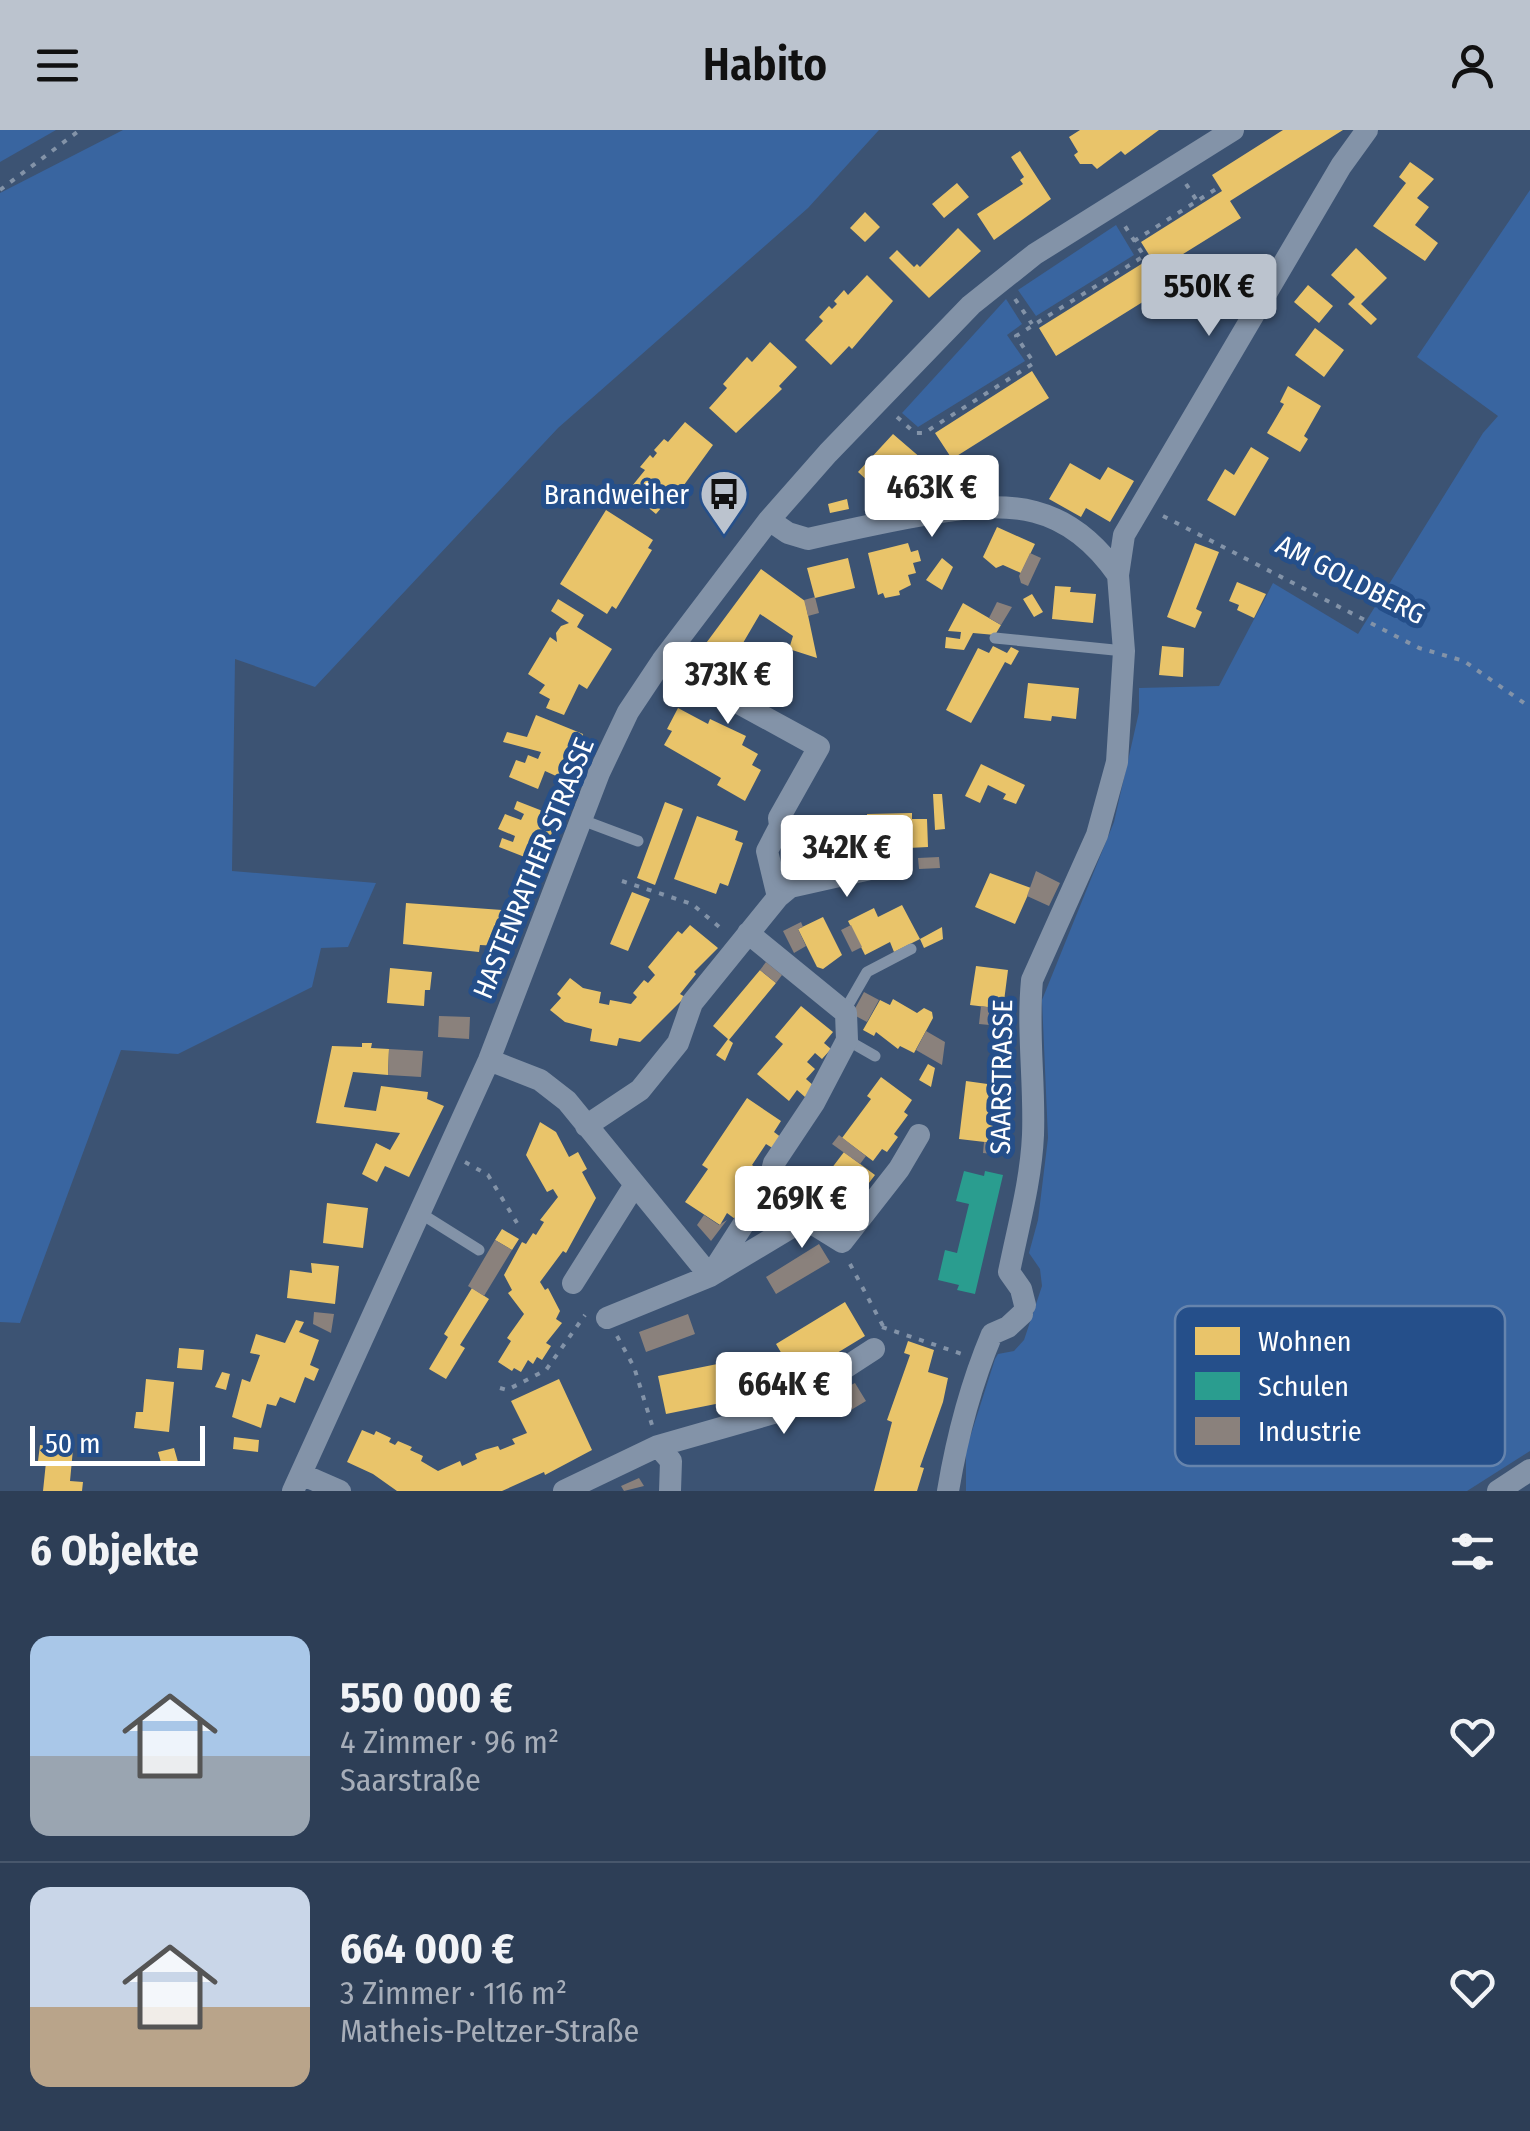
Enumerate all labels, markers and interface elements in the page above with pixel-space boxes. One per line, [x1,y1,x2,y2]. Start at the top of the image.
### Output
icon: menu [30,38,85,93]
text: Habito [703,38,827,92]
icon: person [1445,38,1500,93]
pin: 550K € [1128,254,1290,339]
text: 550K € [1163,267,1255,305]
pin: 463K € [851,455,1013,540]
bus stop icon: Brandweiher [698,468,750,536]
text: 463K € [887,468,977,506]
place label: Brandweiher [544,478,689,511]
street label: AM GOLDBERG [1271,528,1431,631]
pin: 373K € [647,642,809,727]
text: 373K € [685,655,771,693]
street label: HASTENRATHER STRASSE [466,733,601,1003]
pin: 342K € [766,815,928,900]
text: 342K € [803,828,891,866]
street label: SAARSTRASSE [984,999,1019,1155]
pin: 269K € [721,1166,883,1251]
text: 269K € [757,1179,847,1217]
legend [1175,1306,1505,1466]
text: Wohnen [1258,1325,1352,1358]
pin: 664K € [703,1352,865,1437]
text: 664K € [738,1365,830,1403]
text: Schulen [1258,1370,1349,1403]
text: Industrie [1258,1415,1362,1448]
scale bar [30,1421,205,1466]
text: 50 m [45,1427,101,1460]
icon: filters [1445,1524,1500,1579]
text: 6 Objekte [30,1526,199,1576]
text: 550 000 € [340,1673,513,1723]
icon: home [110,1676,230,1796]
icon: heart [1445,1709,1500,1764]
text: 4 Zimmer · 96 m² [340,1723,559,1761]
text: Saarstraße [340,1761,481,1799]
text: 664 000 € [340,1924,514,1974]
icon: home [110,1927,230,2047]
icon: heart [1445,1960,1500,2015]
text: 3 Zimmer · 116 m² [340,1974,567,2012]
text: Matheis-Peltzer-Straße [340,2012,639,2050]

